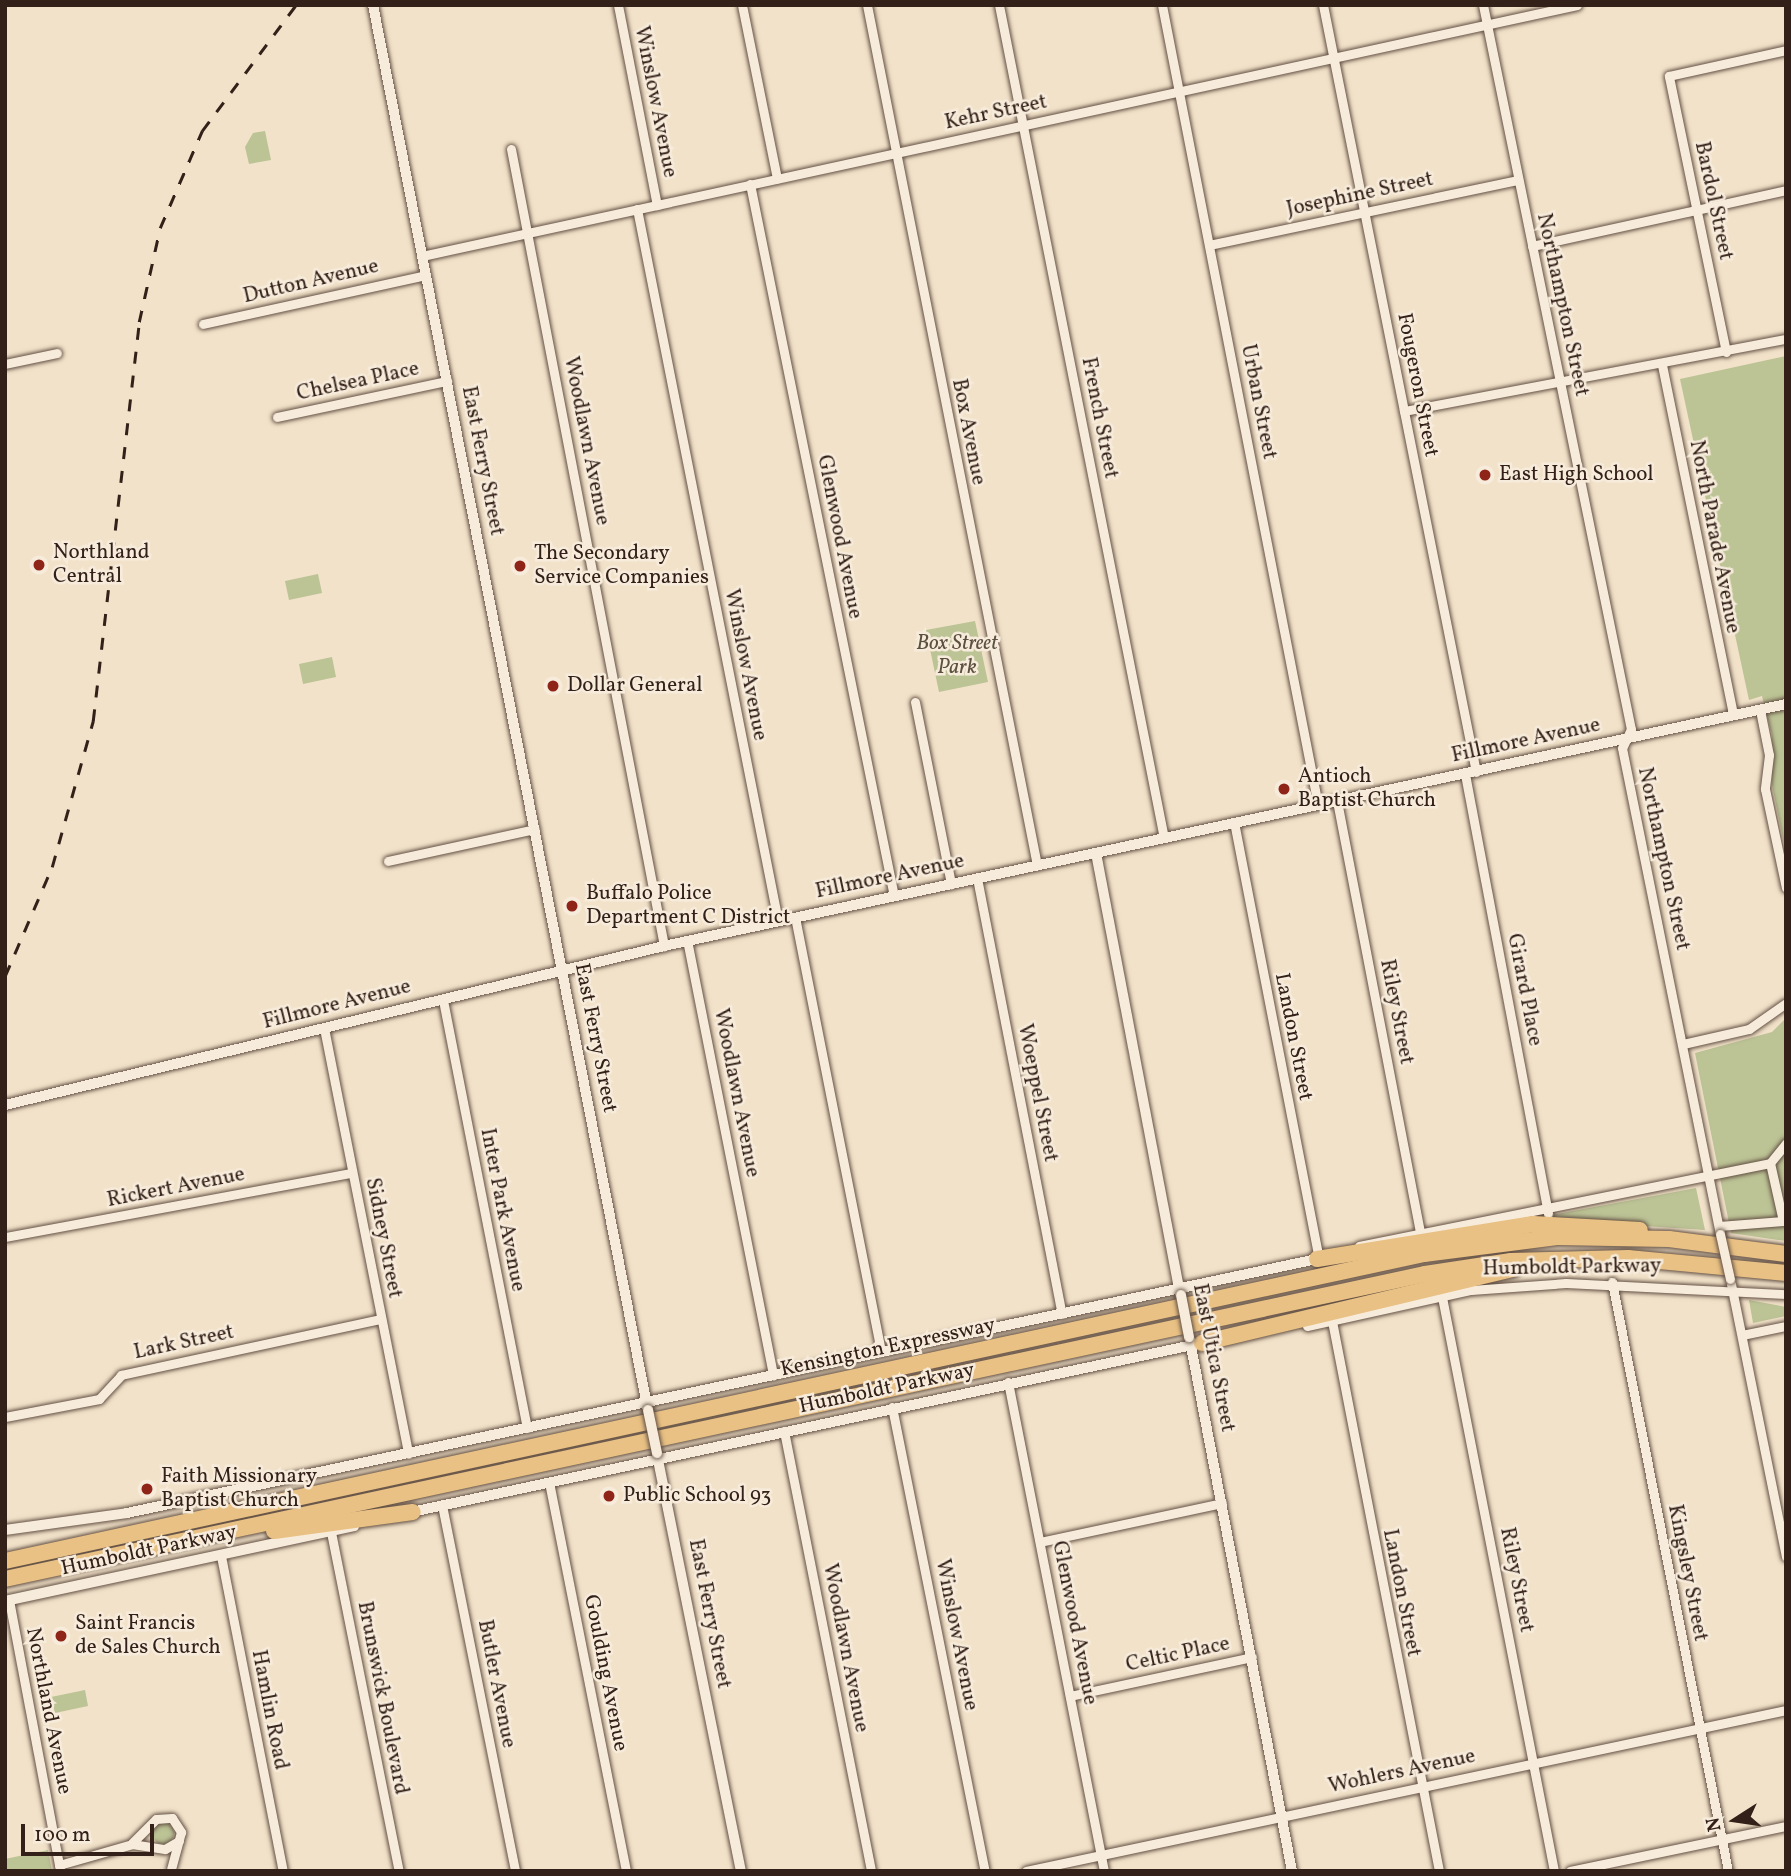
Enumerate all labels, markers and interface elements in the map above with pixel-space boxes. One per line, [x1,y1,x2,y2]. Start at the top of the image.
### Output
street label: Winslow Avenue [628,24,682,180]
street label: Kehr Street [943,90,1049,136]
street label: Bardol Street [1688,139,1738,263]
street label: Josephine Street [1284,167,1436,223]
street label: Northampton Street [1530,211,1594,399]
street label: Dutton Avenue [241,254,381,310]
street label: Fougeron Street [1391,311,1443,459]
street label: Urban Street [1234,342,1282,462]
street label: Woodlawn Avenue [557,354,615,528]
street label: French Street [1075,355,1123,481]
street label: Chelsea Place [295,357,421,407]
street label: Box Avenue [945,377,991,487]
street label: East Ferry Street [455,384,509,538]
street label: North Parade Avenue [1683,438,1745,636]
street label: Glenwood Avenue [811,453,867,621]
place label: East High School [1499,462,1654,488]
marker: East High School [1477,467,1493,483]
place label: Northland Central [53,540,150,590]
place label: The Secondary Service Companies [534,541,709,591]
marker: Northland Central [31,557,47,573]
marker: The Secondary Service Companies [512,558,528,574]
street label: Winslow Avenue [718,587,772,743]
park label: Box Street Park [916,631,998,681]
place label: Dollar General [567,673,703,699]
marker: Dollar General [545,678,561,694]
street label: Fillmore Avenue [1449,713,1603,769]
place label: Antioch Baptist Church [1298,764,1436,814]
street label: Northampton Street [1631,765,1695,953]
marker: Antioch Baptist Church [1276,781,1292,797]
street label: Fillmore Avenue [813,849,967,905]
place label: Buffalo Police Department C District [586,881,790,931]
marker: Buffalo Police Department C District [564,898,580,914]
street label: Girard Place [1501,932,1547,1048]
street label: Riley Street [1373,957,1419,1067]
street label: East Ferry Street [568,961,622,1115]
street label: Landon Street [1268,971,1318,1103]
street label: Fillmore Avenue [260,974,414,1036]
street label: Woodlawn Avenue [707,1006,765,1180]
street label: Woeppel Street [1011,1022,1063,1164]
street label: Inter Park Avenue [474,1126,530,1294]
street label: Rickert Avenue [105,1162,247,1214]
street label: Sidney Street [359,1175,407,1301]
street label: Humboldt Parkway [1482,1254,1662,1282]
street label: East Utica Street [1186,1282,1240,1434]
street label: Kensington Expressway [778,1313,998,1383]
street label: Lark Street [132,1320,236,1366]
street label: Humboldt Parkway [797,1358,977,1420]
place label: Faith Missionary Baptist Church [161,1464,317,1514]
marker: Faith Missionary Baptist Church [139,1481,155,1497]
place label: Public School 93 [623,1483,771,1509]
marker: Public School 93 [601,1488,617,1504]
street label: Kingsley Street [1661,1502,1713,1644]
street label: Humboldt Parkway [59,1520,239,1582]
street label: Riley Street [1493,1525,1539,1635]
street label: Landon Street [1376,1527,1426,1659]
street label: East Ferry Street [682,1537,736,1691]
street label: Glenwood Avenue [1046,1539,1102,1707]
street label: Winslow Avenue [929,1557,983,1713]
street label: Woodlawn Avenue [816,1561,874,1735]
street label: Goulding Avenue [577,1593,633,1753]
street label: Brunswick Boulevard [351,1599,413,1797]
place label: Saint Francis de Sales Church [75,1611,221,1661]
street label: Butler Avenue [471,1618,521,1750]
street label: Northland Avenue [19,1625,77,1797]
marker: Saint Francis de Sales Church [53,1628,69,1644]
street label: Celtic Place [1124,1632,1232,1678]
street label: Hamlin Road [245,1648,293,1772]
street label: Wohlers Avenue [1326,1744,1478,1800]
north arrow [1700,1785,1770,1855]
scale bar [24,1810,158,1854]
text: N [1700,1815,1729,1834]
text: 100 m [34,1821,91,1850]

